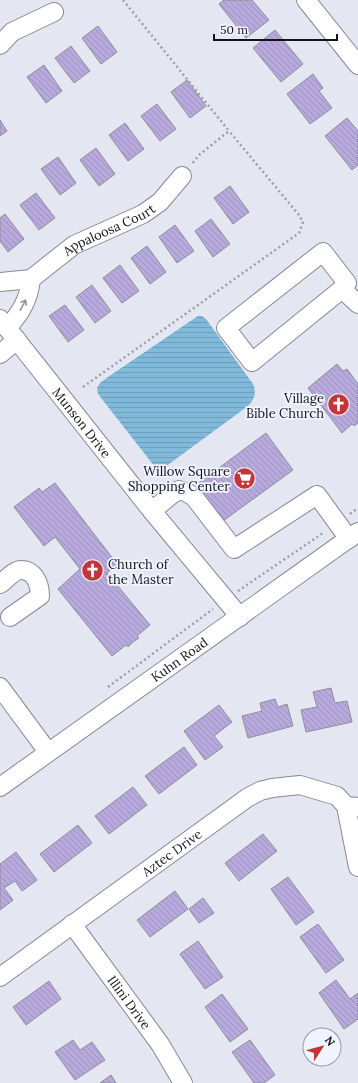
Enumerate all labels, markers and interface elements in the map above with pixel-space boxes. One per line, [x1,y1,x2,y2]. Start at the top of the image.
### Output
scale bar [214,16,337,42]
text: 50 m [220,22,248,37]
street label: Appaloosa Court [58,200,158,260]
one-way arrow [20,300,28,312]
street label: Munson Drive [49,384,115,461]
place label: Village Bible Church [246,390,324,422]
church icon: Village Bible Church [326,392,352,418]
place label: Willow Square Shopping Center [128,463,230,495]
supermarket icon: Willow Square Shopping Center [232,465,258,491]
place label: Church of the Master [108,556,174,588]
church icon: Church of the Master [80,558,106,584]
street label: Kuhn Road [147,633,211,685]
street label: Aztec Drive [137,825,205,881]
street label: Illini Drive [104,972,155,1032]
north arrow [302,1027,342,1067]
text: N [322,1034,339,1049]

